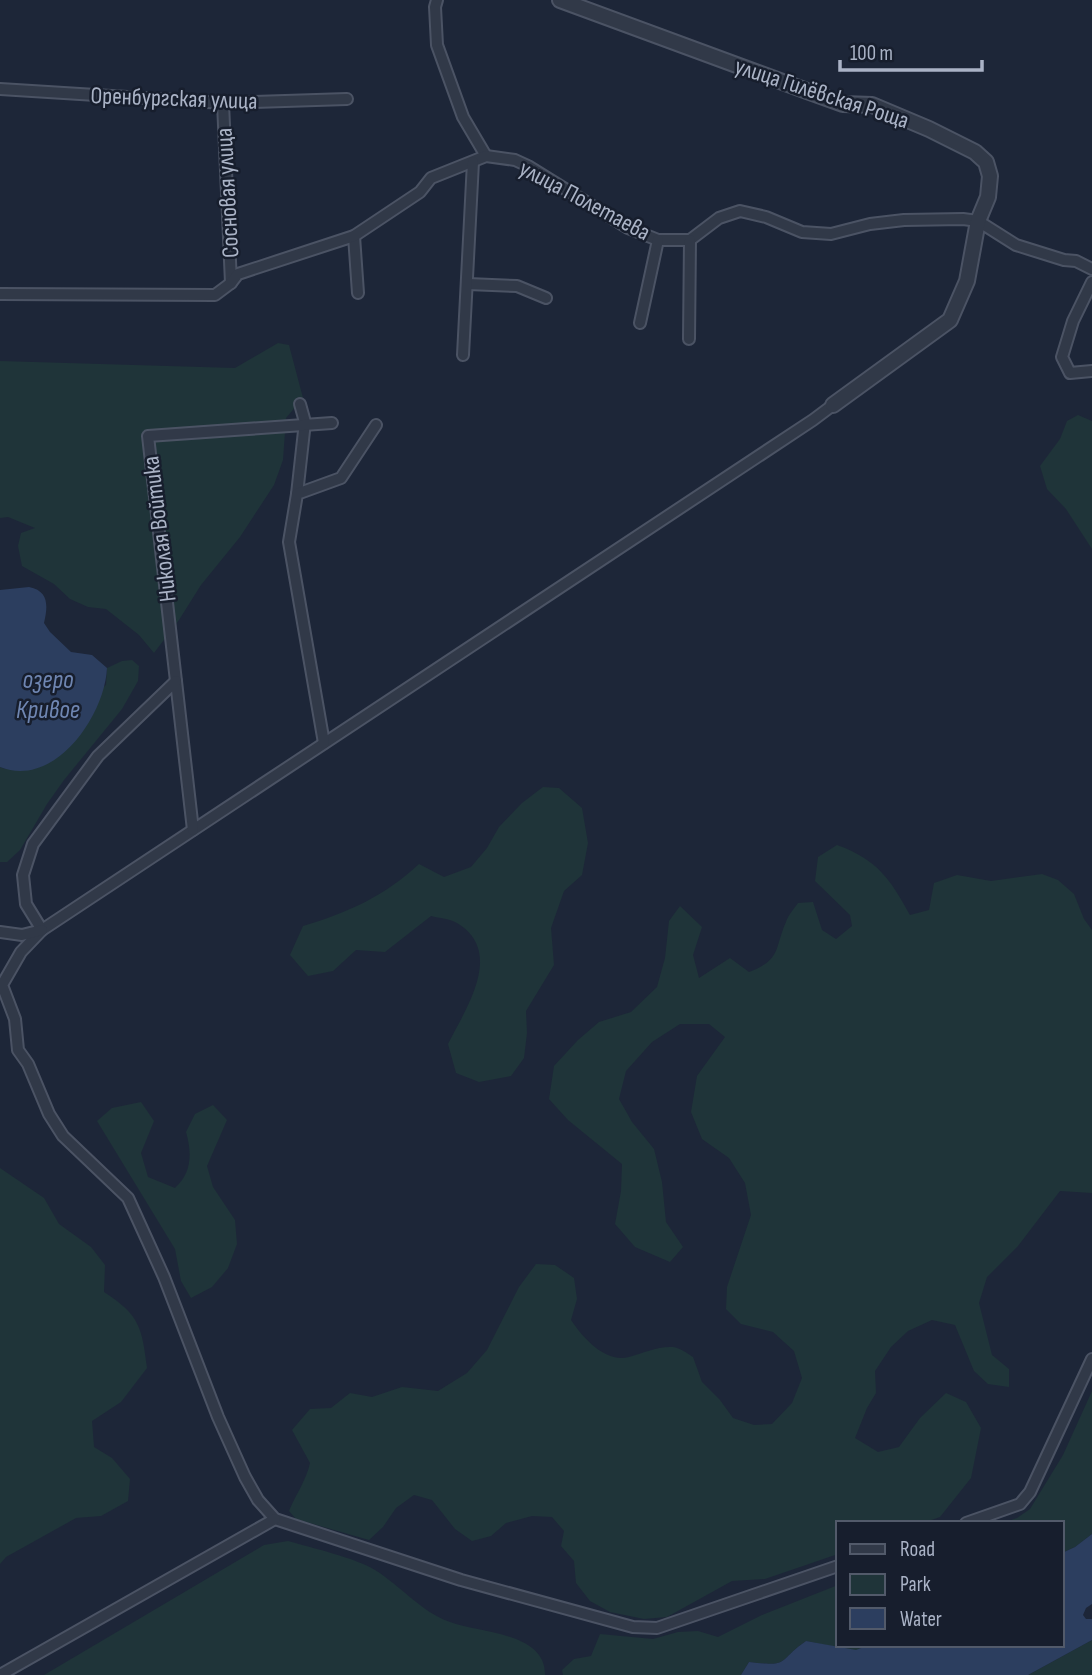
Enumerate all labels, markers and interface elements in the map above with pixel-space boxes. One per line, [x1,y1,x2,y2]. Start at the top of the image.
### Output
scale bar [840,28,982,72]
text: 100 m [850,41,893,66]
street label: улица Гилёвская Роща [731,52,913,135]
street label: Оренбургская улица [90,81,258,116]
street label: Сосновая улица [210,127,245,259]
street label: улица Полетаева [514,154,655,247]
street label: Николая Войтика [136,454,183,603]
water label: озеро Кривое [16,665,80,726]
legend [836,1521,1064,1647]
text: Road [900,1537,935,1562]
text: Park [900,1572,931,1597]
text: Water [900,1607,942,1632]

